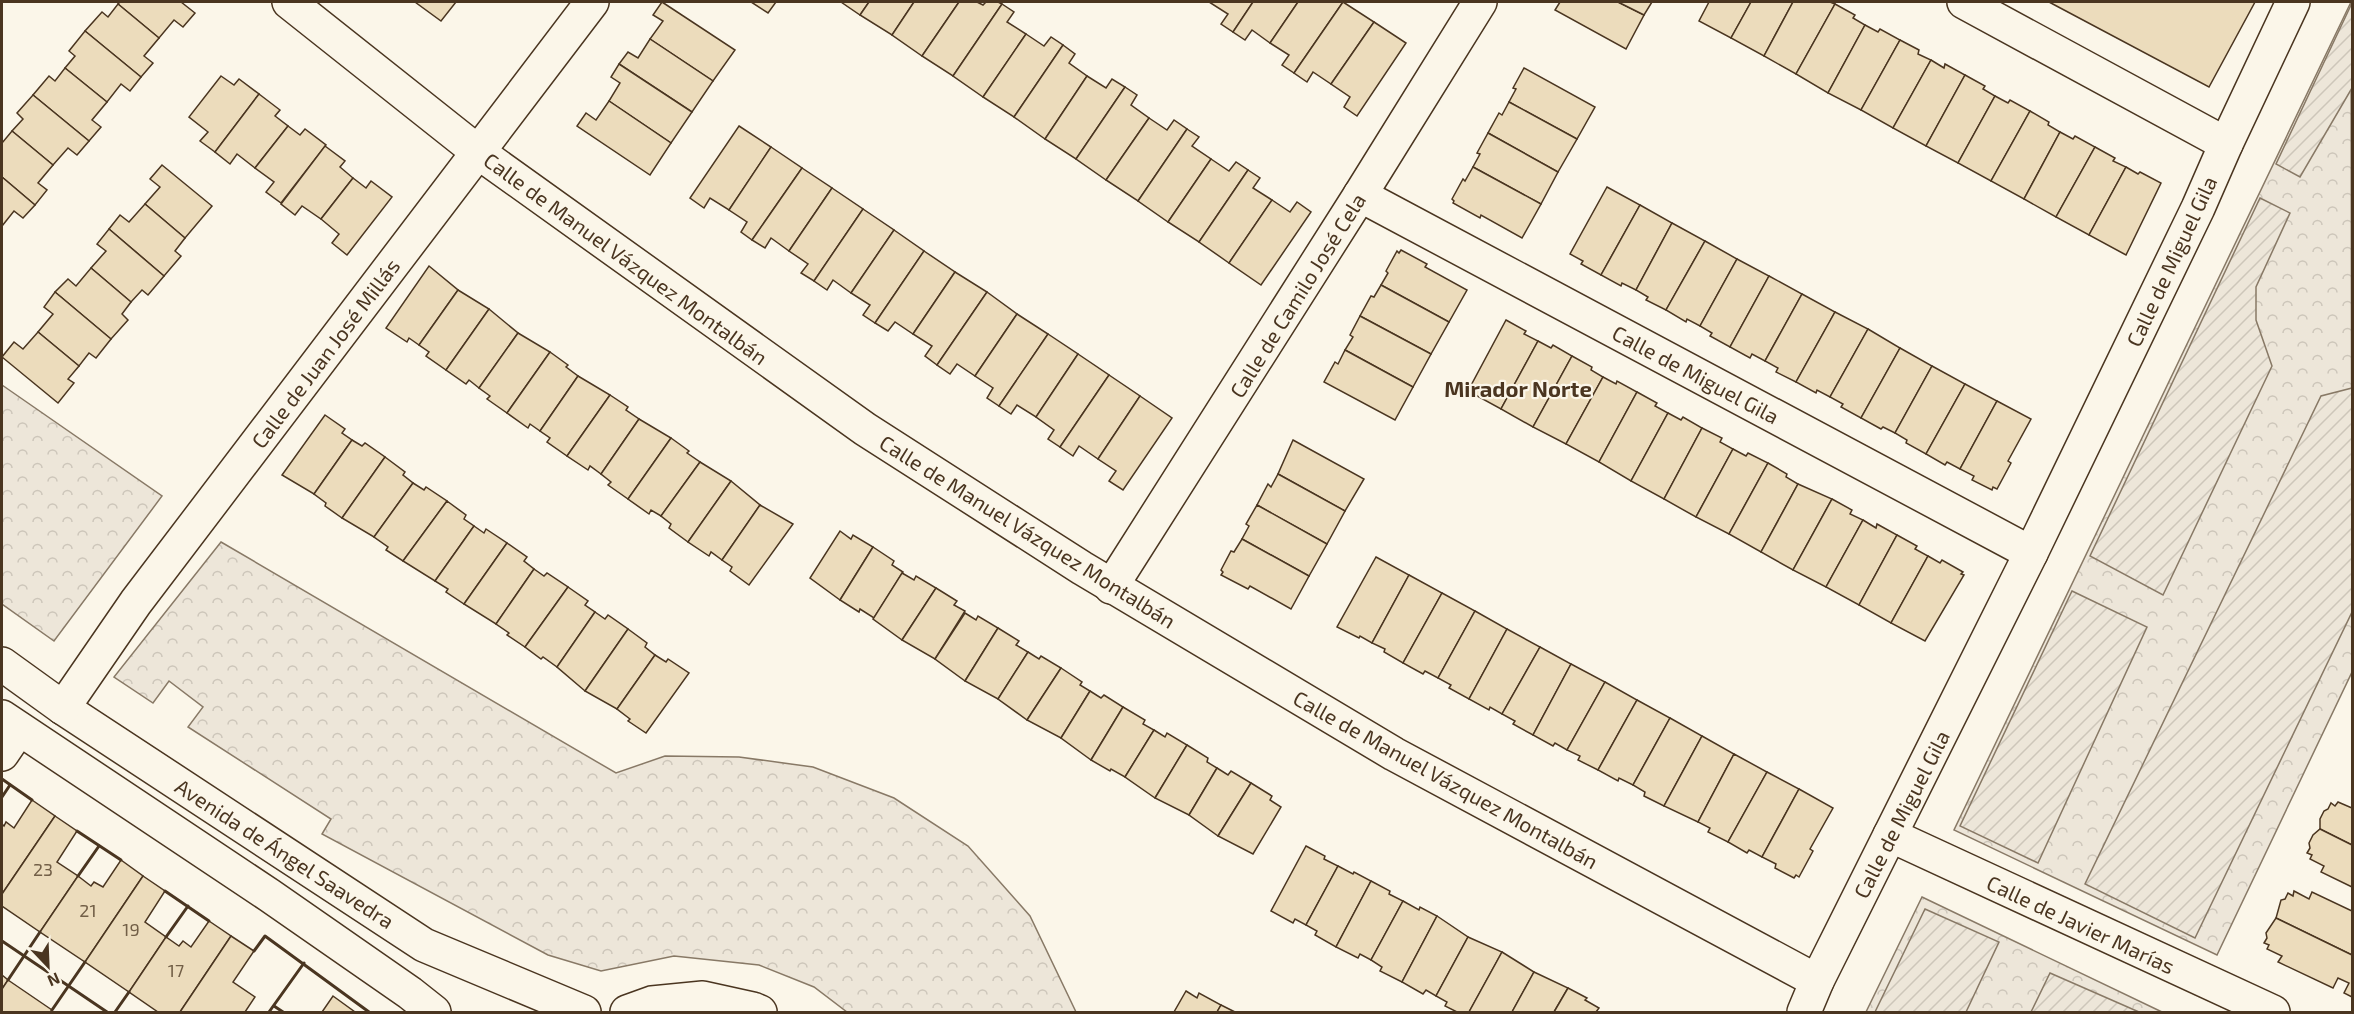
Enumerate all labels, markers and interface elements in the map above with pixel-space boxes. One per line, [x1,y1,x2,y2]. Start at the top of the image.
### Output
street label: Calle de Manuel Vázquez Montalbán [479,147,773,369]
street label: Calle de Miguel Gila [2121,172,2221,350]
street label: Calle de Camilo José Cela [1224,188,1370,402]
street label: Calle de Juan José Millás [246,253,404,453]
street label: Calle de Miguel Gila [1608,320,1784,428]
district label: Mirador Norte [1444,375,1592,401]
street label: Calle de Manuel Vázquez Montalbán [875,429,1181,633]
street label: Calle de Manuel Vázquez Montalbán [1289,685,1603,873]
street label: Calle de Miguel Gila [1848,726,1954,902]
street label: Avenida de Ángel Saavedra [171,773,399,933]
house number: 23 [33,858,53,880]
street label: Calle de Javier Marías [1983,870,2179,978]
house number: 21 [79,899,97,921]
house number: 19 [122,918,140,940]
north arrow [18,936,78,996]
house number: 17 [168,959,184,981]
text: N [45,969,63,991]

